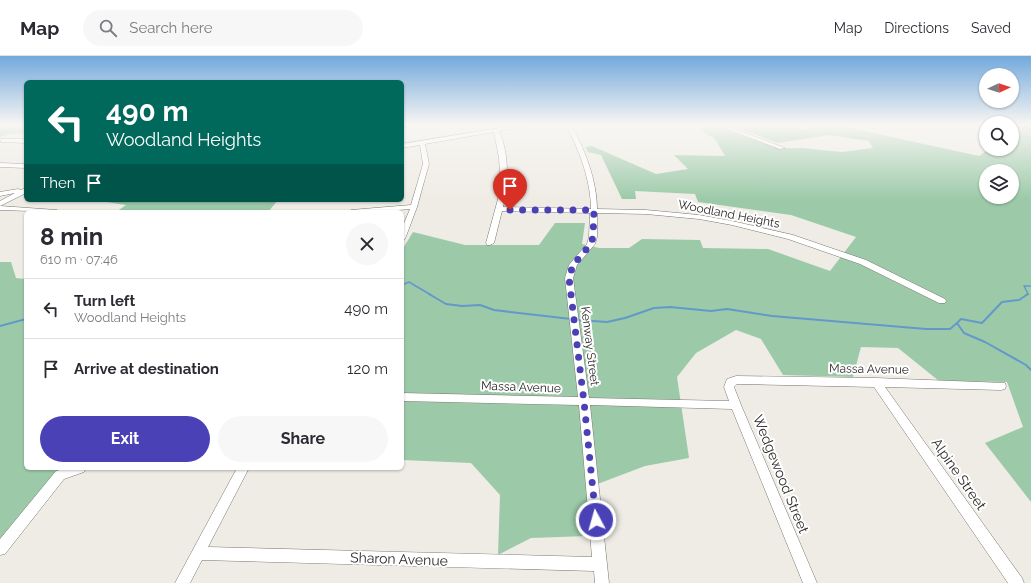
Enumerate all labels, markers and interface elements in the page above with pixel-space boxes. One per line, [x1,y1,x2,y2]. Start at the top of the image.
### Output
search box [83,10,363,46]
text: Map [20,17,59,39]
icon: search [97,17,119,39]
text: Search here [129,19,213,37]
text: Map [834,20,862,36]
text: Directions [884,20,949,36]
text: Saved [971,20,1011,36]
north arrow [979,68,1019,108]
map controls [979,68,1019,204]
text: 490 m [106,95,188,128]
icon: left [40,96,92,148]
button: search [979,116,1019,156]
text: Woodland Heights [106,129,261,150]
button: layers [979,164,1019,204]
pin [493,169,527,210]
icon: arrive [83,172,105,194]
text: Then [40,174,75,192]
icon: arrive [499,175,521,197]
street label: Woodland Heights [677,197,781,231]
text: 8 min [40,222,103,251]
button: close [346,223,388,265]
text: 610 m · 07:46 [40,252,118,267]
text: Turn left [74,292,135,310]
icon: left [40,298,62,320]
text: 490 m [344,300,388,318]
street label: Kenway Street [578,306,602,386]
text: Woodland Heights [74,310,186,325]
icon: arrive [40,358,62,380]
text: Arrive at destination [74,360,219,378]
text: 120 m [347,360,388,378]
street label: Massa Avenue [829,361,909,377]
street label: Massa Avenue [481,379,561,395]
street label: Wedgewood Street [750,413,812,536]
button: Exit [40,416,210,462]
button: Share [218,416,388,462]
street label: Alpine Street [928,435,990,513]
position arrow [575,499,617,541]
street label: Sharon Avenue [350,549,448,569]

